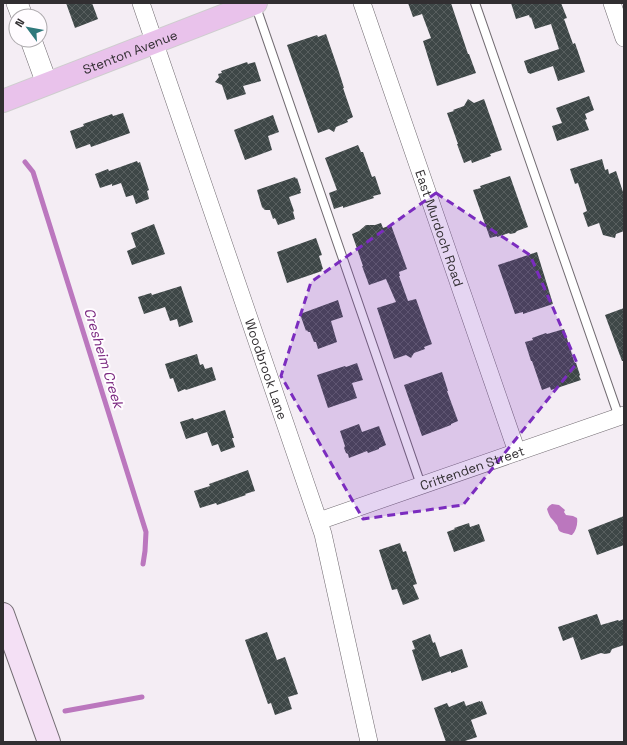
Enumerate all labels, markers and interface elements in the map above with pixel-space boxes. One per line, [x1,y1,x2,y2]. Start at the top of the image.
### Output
north arrow [8,8,48,48]
text: N [12,16,27,30]
street label: Stenton Avenue [80,26,180,78]
street label: East Murdoch Road [411,168,467,289]
water label: Cresheim Creek [80,306,128,412]
street label: Woodbrook Lane [241,317,291,422]
street label: Crittenden Street [418,442,527,494]

